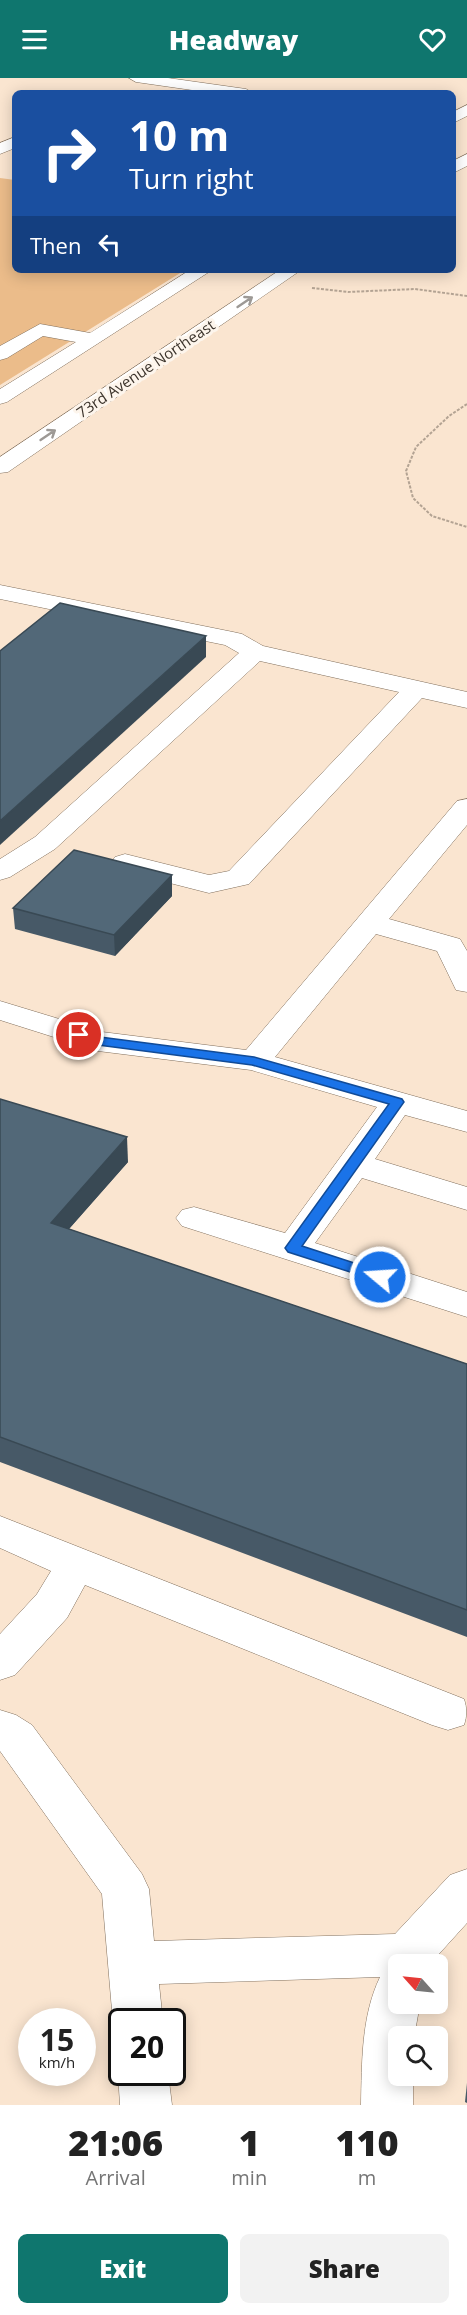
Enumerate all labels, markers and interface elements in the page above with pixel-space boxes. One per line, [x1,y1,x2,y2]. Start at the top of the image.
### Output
text: Headway [169,21,298,58]
icon: menu [18,23,51,56]
icon: heart [416,23,449,56]
text: 10 m [129,106,229,163]
icon: right [30,114,108,192]
text: Turn right [129,160,254,197]
icon: left [93,228,126,261]
text: Then [30,230,81,260]
one-way arrow [236,296,253,308]
street label: 73rd Avenue Northeast [72,314,218,422]
one-way arrow [40,428,57,441]
pin [53,1009,104,1060]
icon: arrive [62,1018,95,1051]
position arrow [348,1245,412,1309]
north arrow [388,1954,448,2014]
map controls [388,1954,448,2086]
speed limit sign: 20 [108,2008,186,2086]
text: 15 [40,2019,74,2060]
button: search [388,2026,448,2086]
text: km/h [39,2052,75,2072]
text: 21:06 [68,2118,163,2167]
text: 1 [239,2118,260,2167]
text: 110 [335,2118,399,2167]
text: Arrival [86,2164,146,2191]
text: min [231,2164,267,2191]
text: m [358,2164,376,2191]
button: Exit [18,2234,228,2303]
button: Share [240,2234,449,2303]

